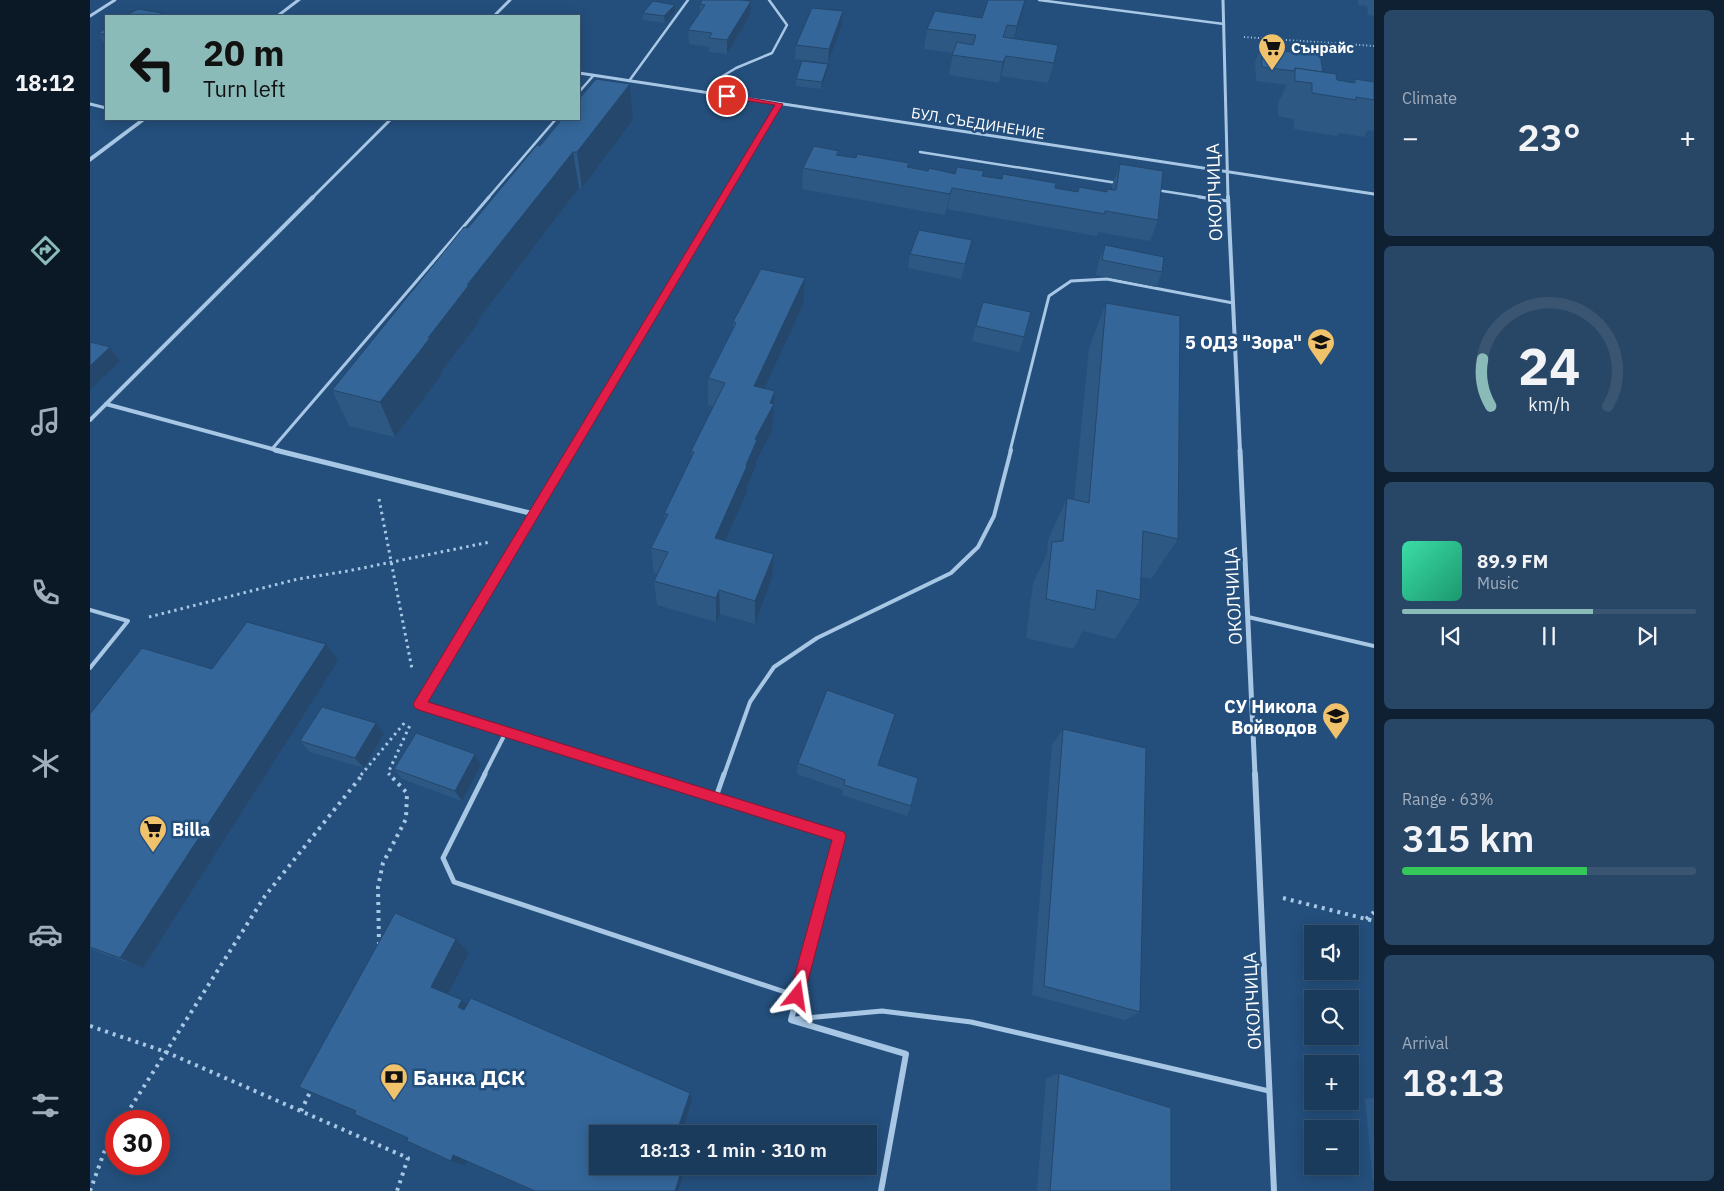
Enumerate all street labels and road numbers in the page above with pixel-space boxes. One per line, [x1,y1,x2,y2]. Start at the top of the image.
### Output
street label: БУЛ. СЪЕДИНЕНИЕ [910,103,1046,143]
street label: ОКОЛЧИЦА [1201,142,1227,241]
street label: ОКОЛЧИЦА [1219,546,1247,645]
street label: ОКОЛЧИЦА [1238,951,1266,1050]

